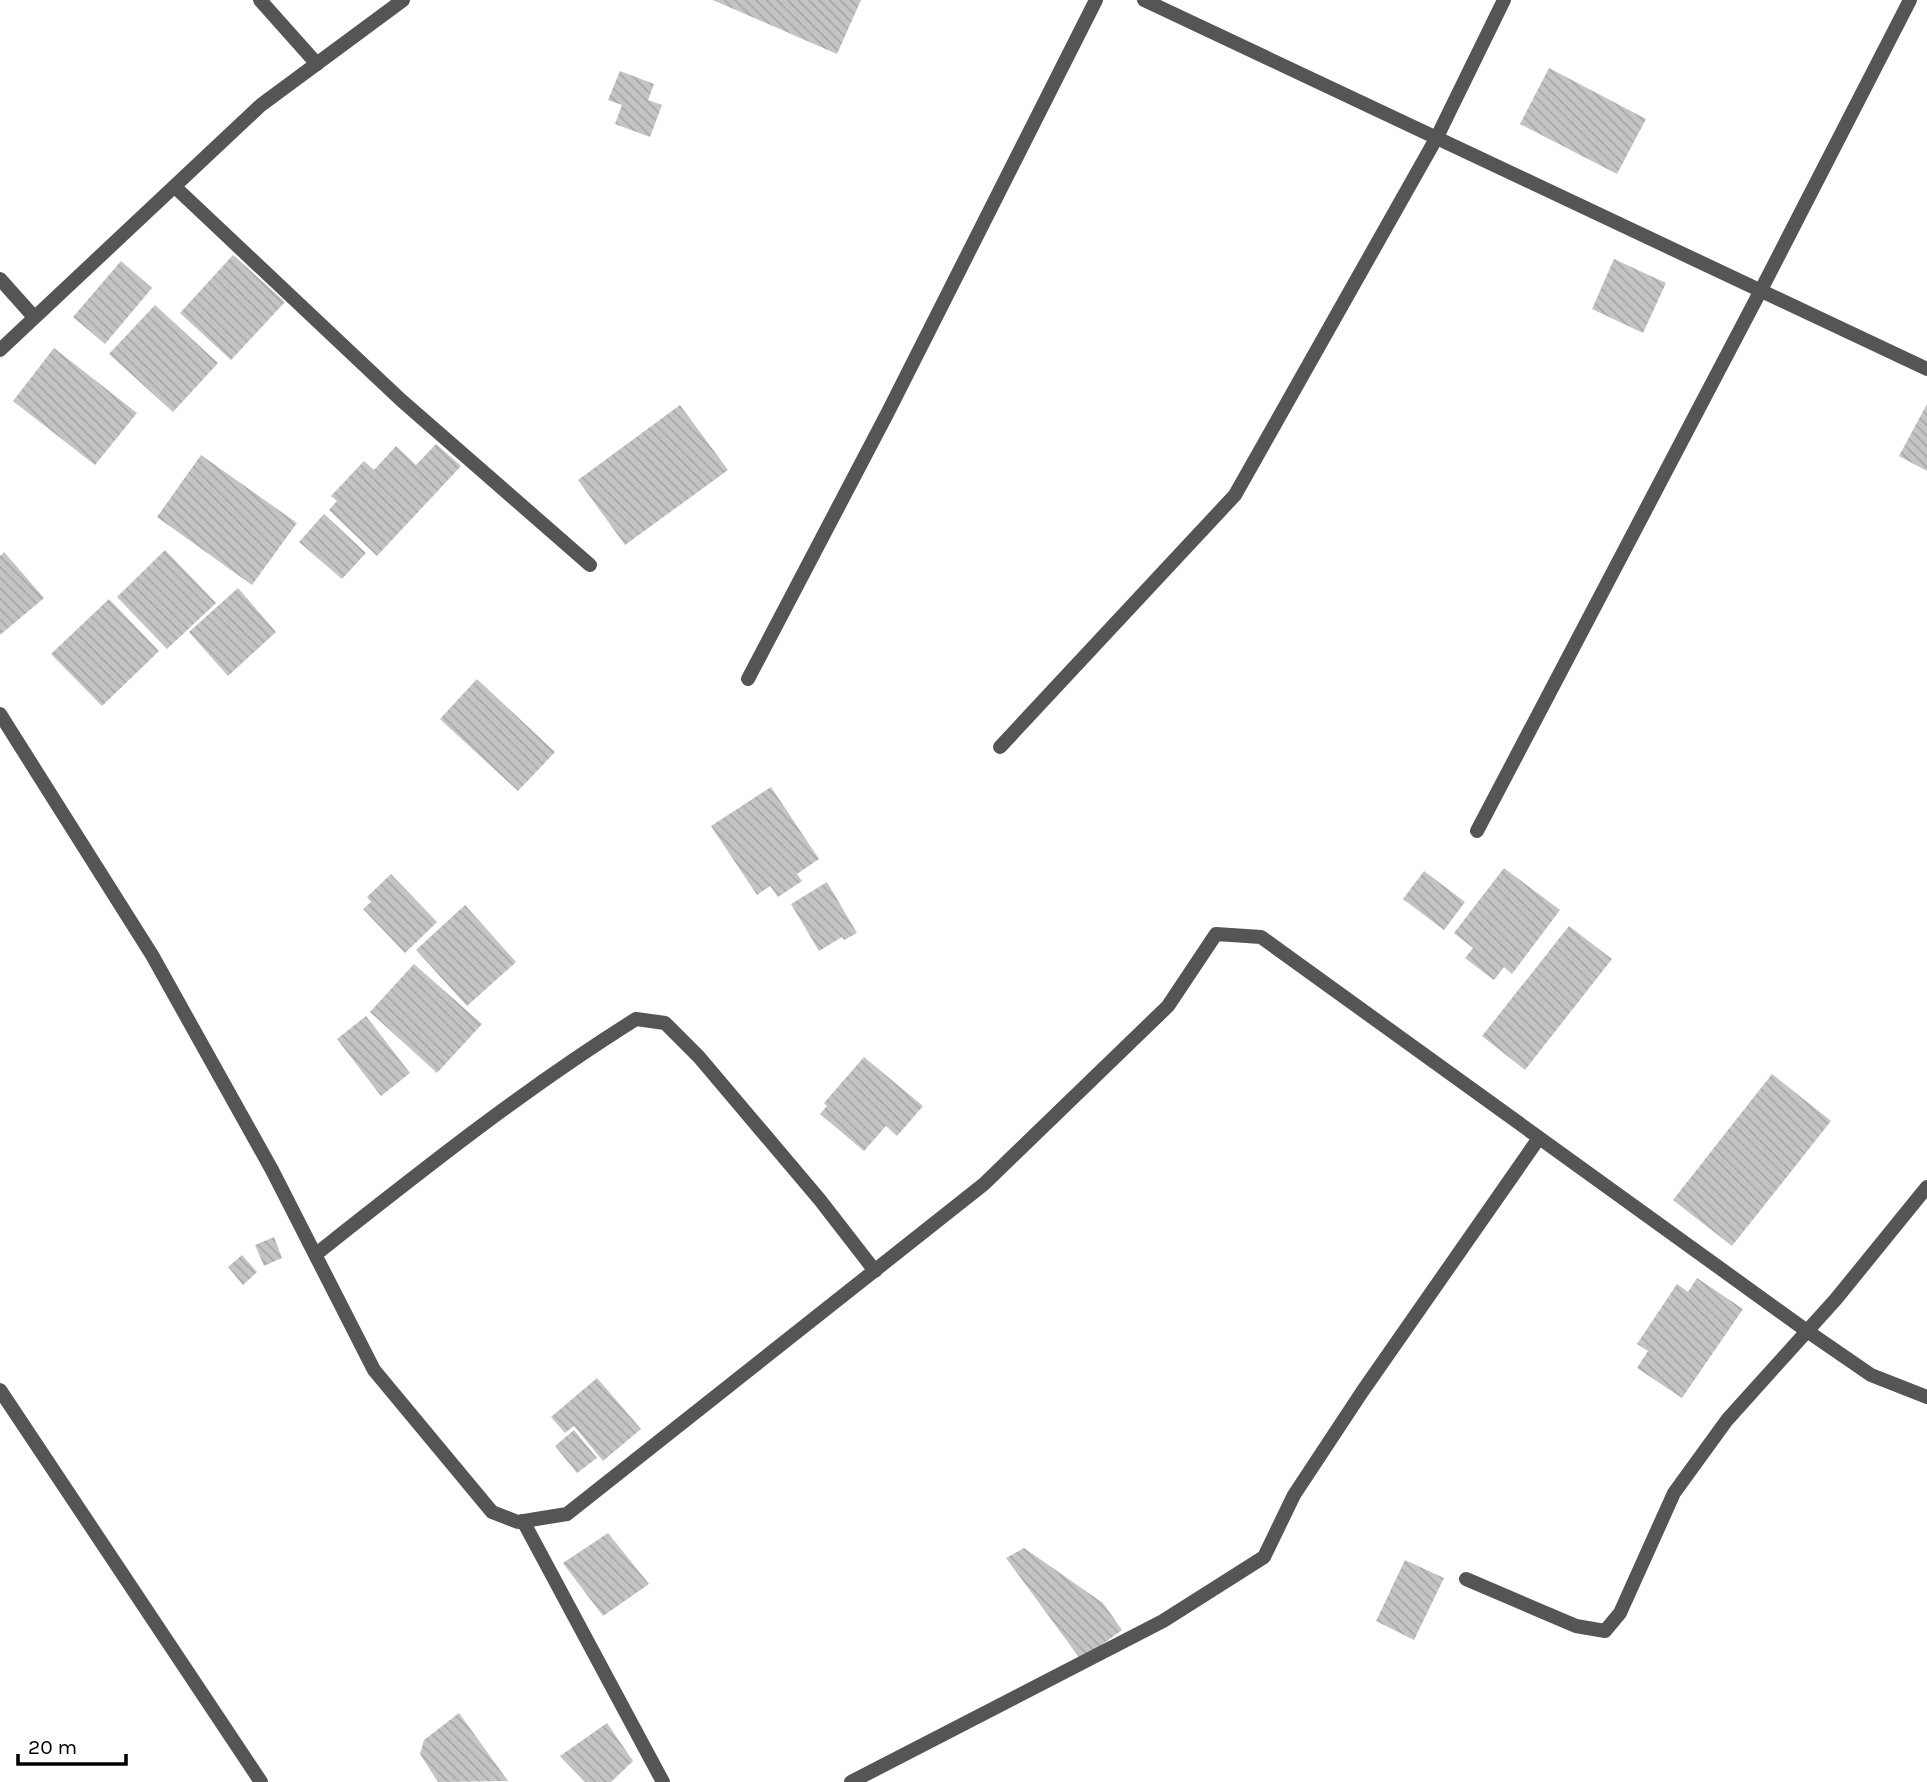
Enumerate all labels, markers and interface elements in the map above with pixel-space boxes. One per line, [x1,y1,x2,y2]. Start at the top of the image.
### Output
scale bar [18,1722,126,1766]
text: 20 m [28,1735,77,1759]

